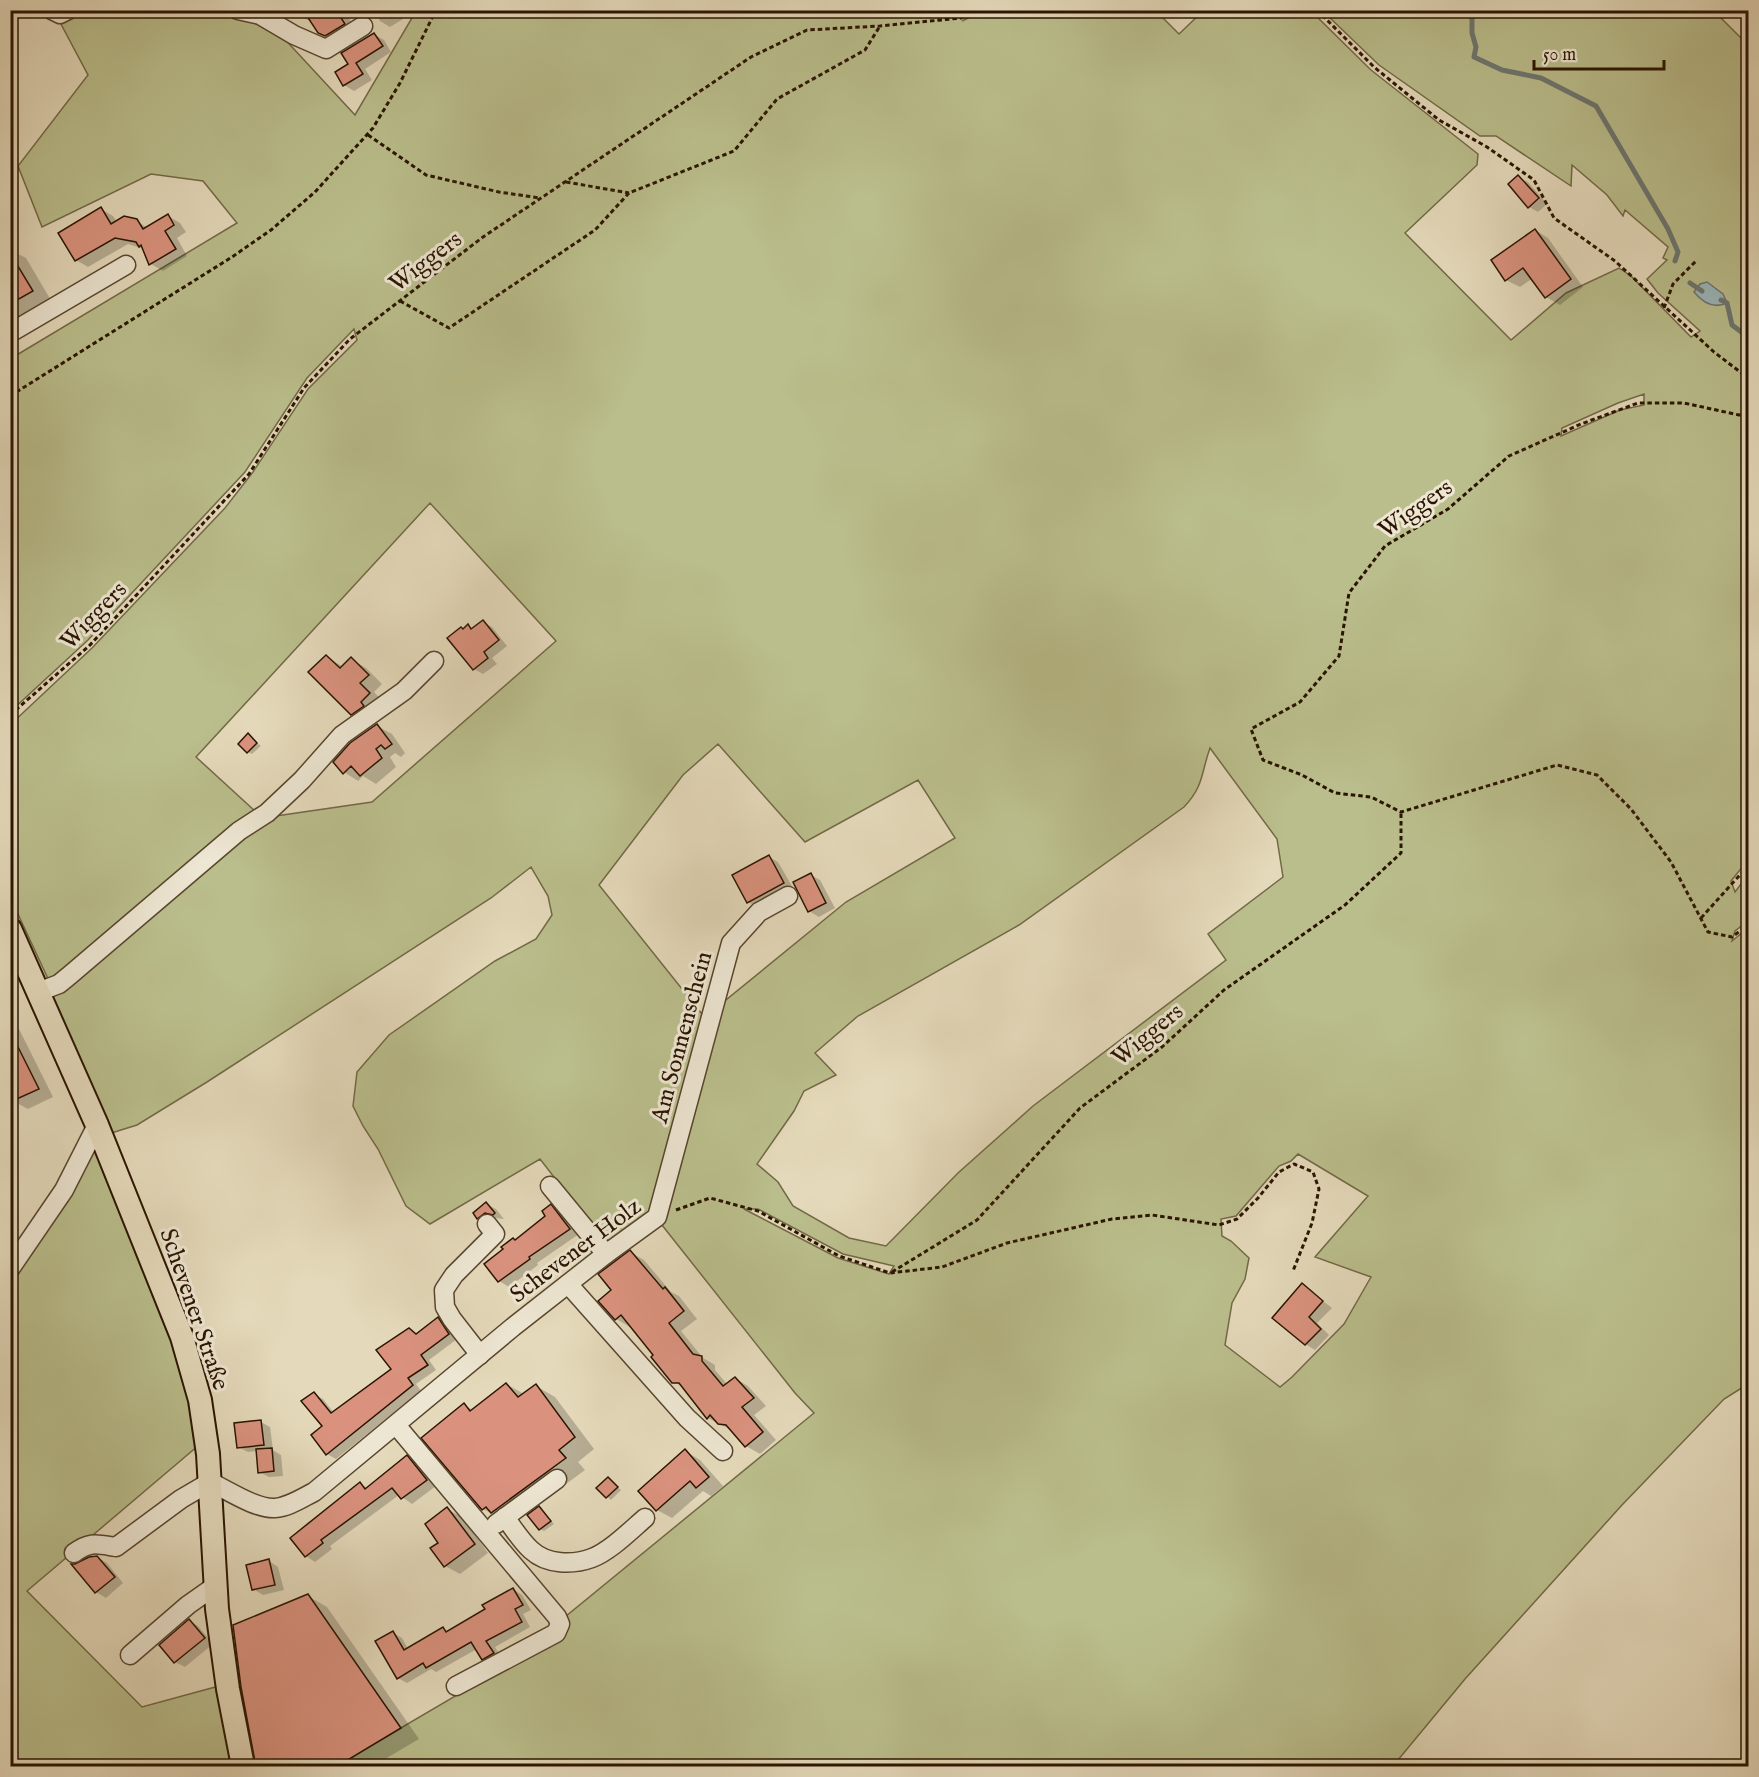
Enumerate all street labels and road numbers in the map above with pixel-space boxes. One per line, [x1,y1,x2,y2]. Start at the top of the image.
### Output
street label: Wiggers [383,225,469,300]
street label: Wiggers [1373,473,1459,546]
street label: Wiggers [54,575,134,657]
street label: Am Sonnenschein [644,948,720,1127]
street label: Wiggers [1106,997,1190,1074]
street label: Schevener Holz [504,1192,648,1311]
street label: Schevener Straße [151,1225,236,1394]

